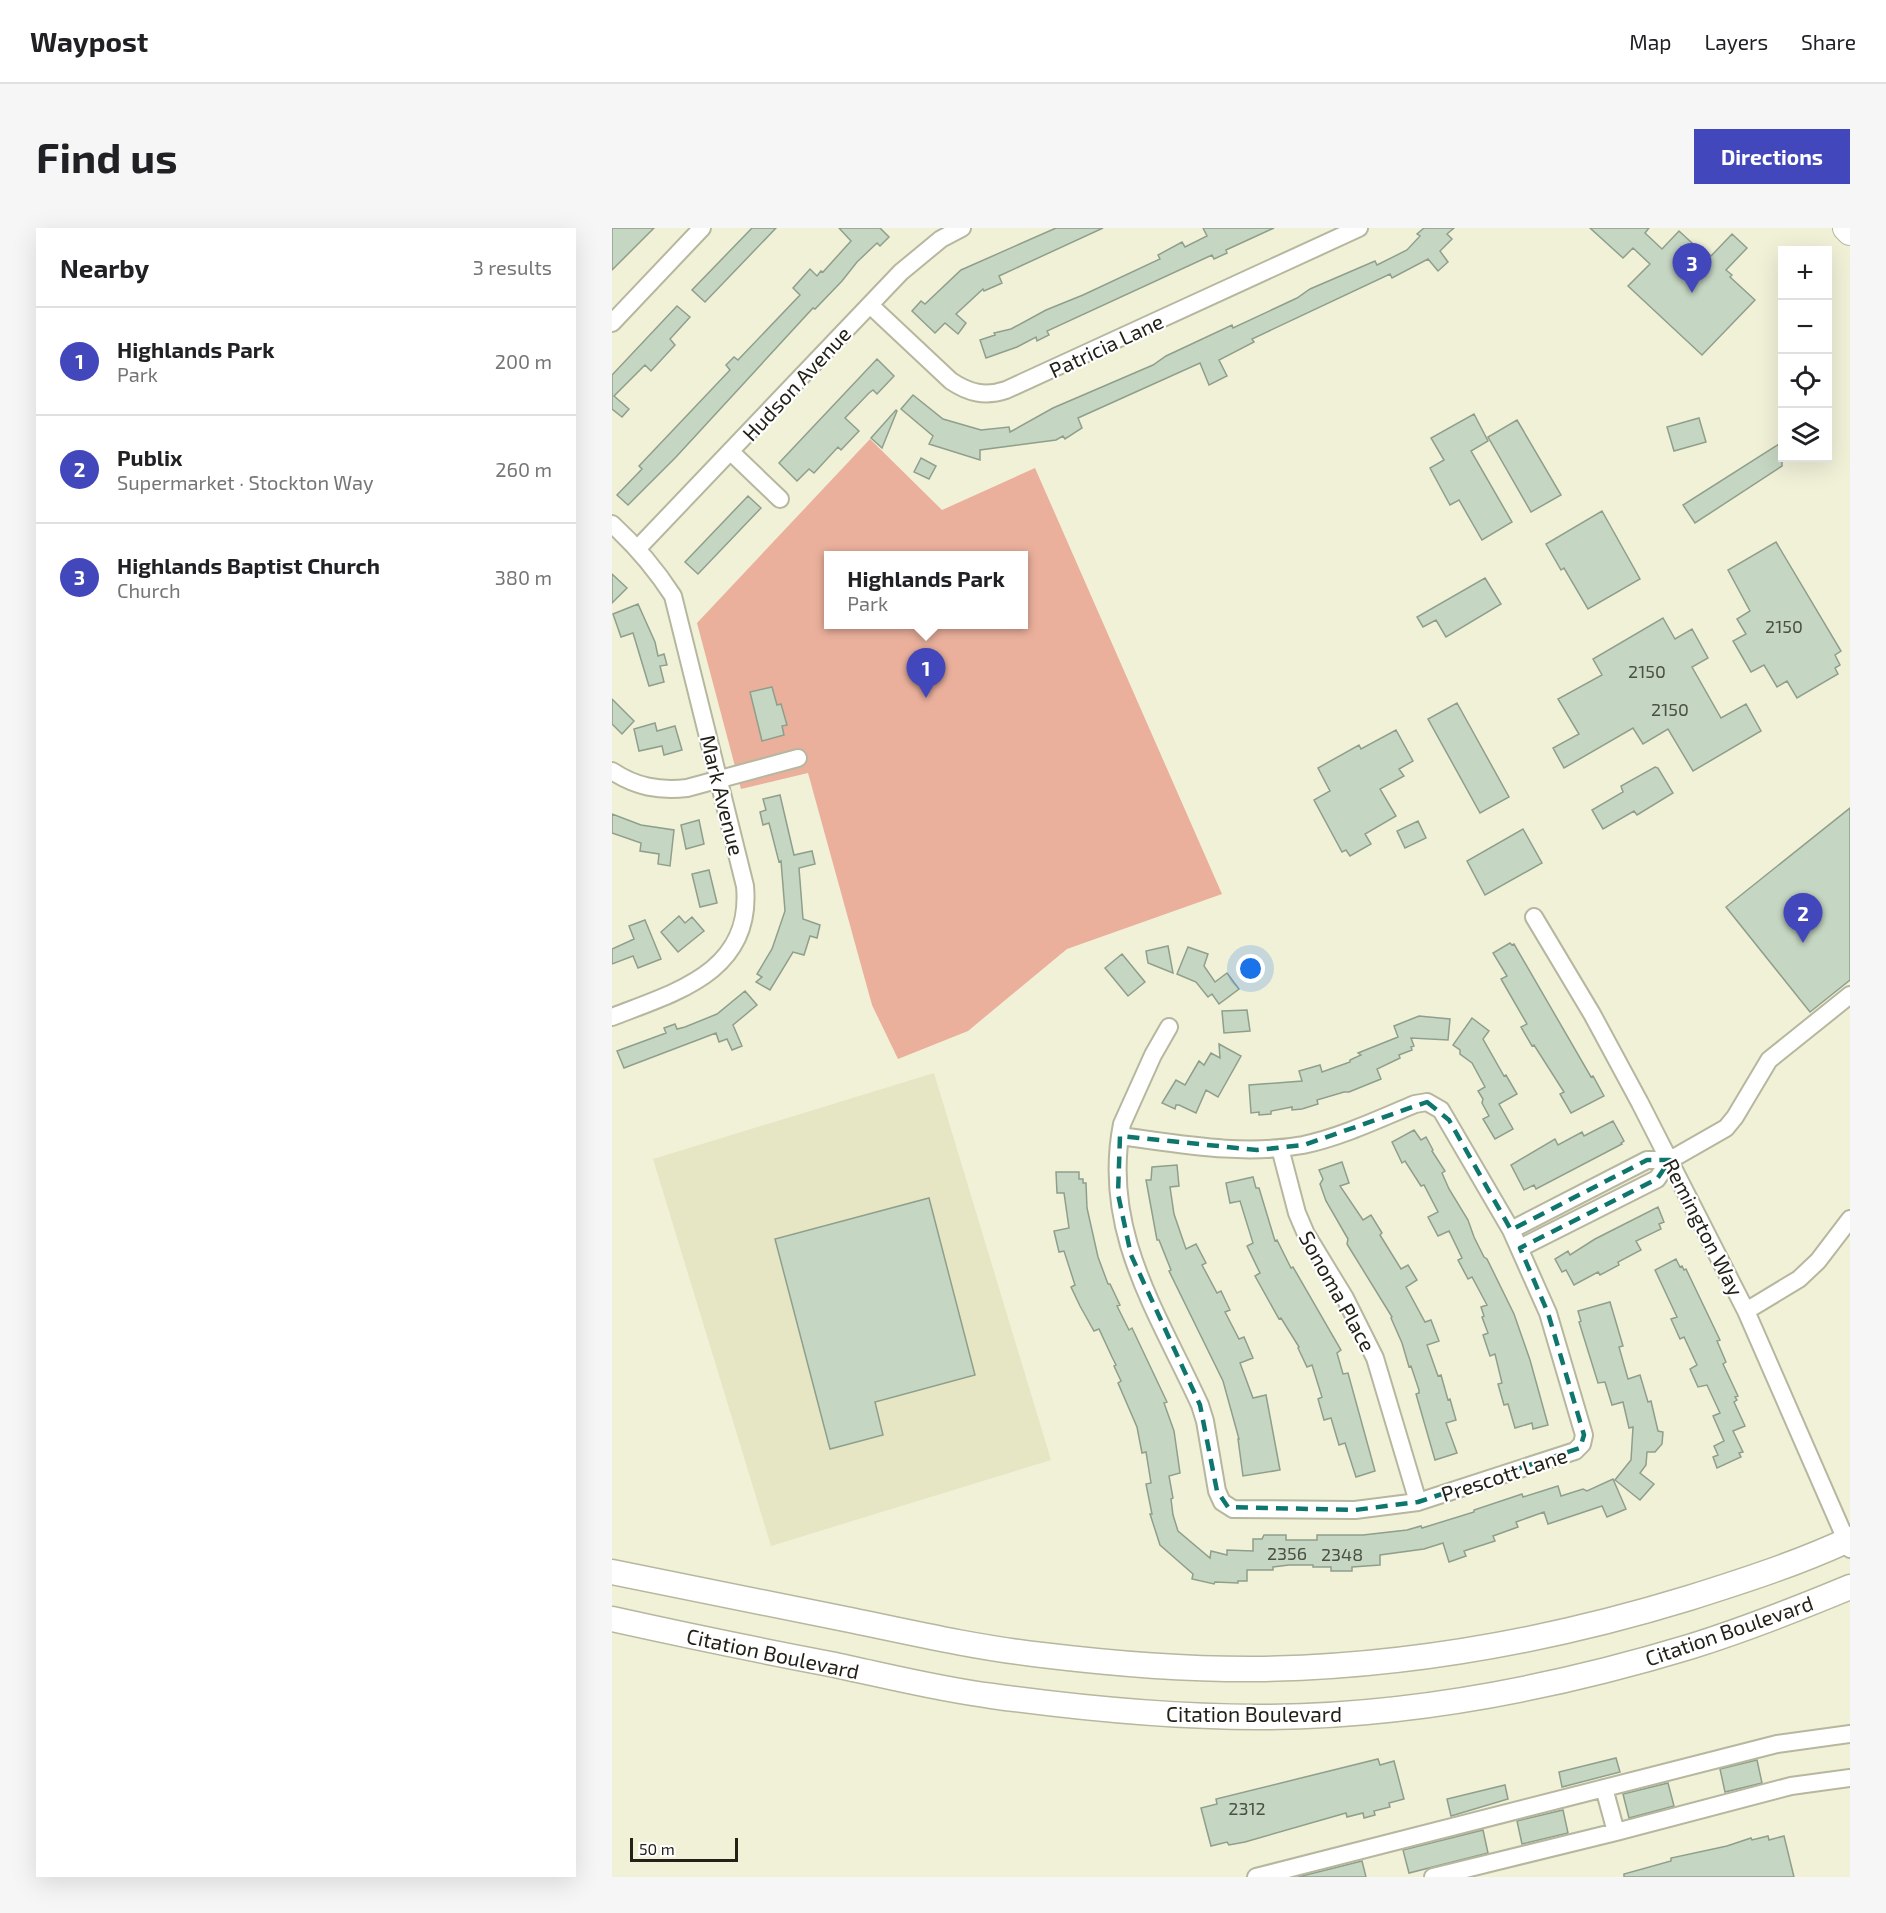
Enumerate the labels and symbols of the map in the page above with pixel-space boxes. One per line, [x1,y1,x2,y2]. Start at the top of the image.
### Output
pin: 3 [1672,244,1712,293]
street label: Patricia Lane [1045,308,1167,382]
street label: Hudson Avenue [737,321,855,445]
house number: 2150 [1765,615,1803,637]
pin: 1 [906,648,946,698]
house number: 2150 [1628,660,1666,682]
house number: 2150 [1651,698,1689,720]
street label: Mark Avenue [696,732,750,858]
pin: 2 [1784,894,1822,943]
your location [1236,954,1265,983]
street label: Remington Way [1659,1154,1749,1300]
street label: Sonoma Place [1295,1226,1381,1356]
street label: Prescott Lane [1438,1442,1570,1506]
house number: 2356 [1267,1542,1307,1564]
house number: 2348 [1321,1543,1363,1565]
street label: Citation Boulevard [1642,1590,1816,1670]
street label: Citation Boulevard [684,1622,862,1684]
street label: Citation Boulevard [1166,1701,1342,1726]
house number: 2312 [1228,1797,1266,1819]
scale bar [630,1835,738,1862]

